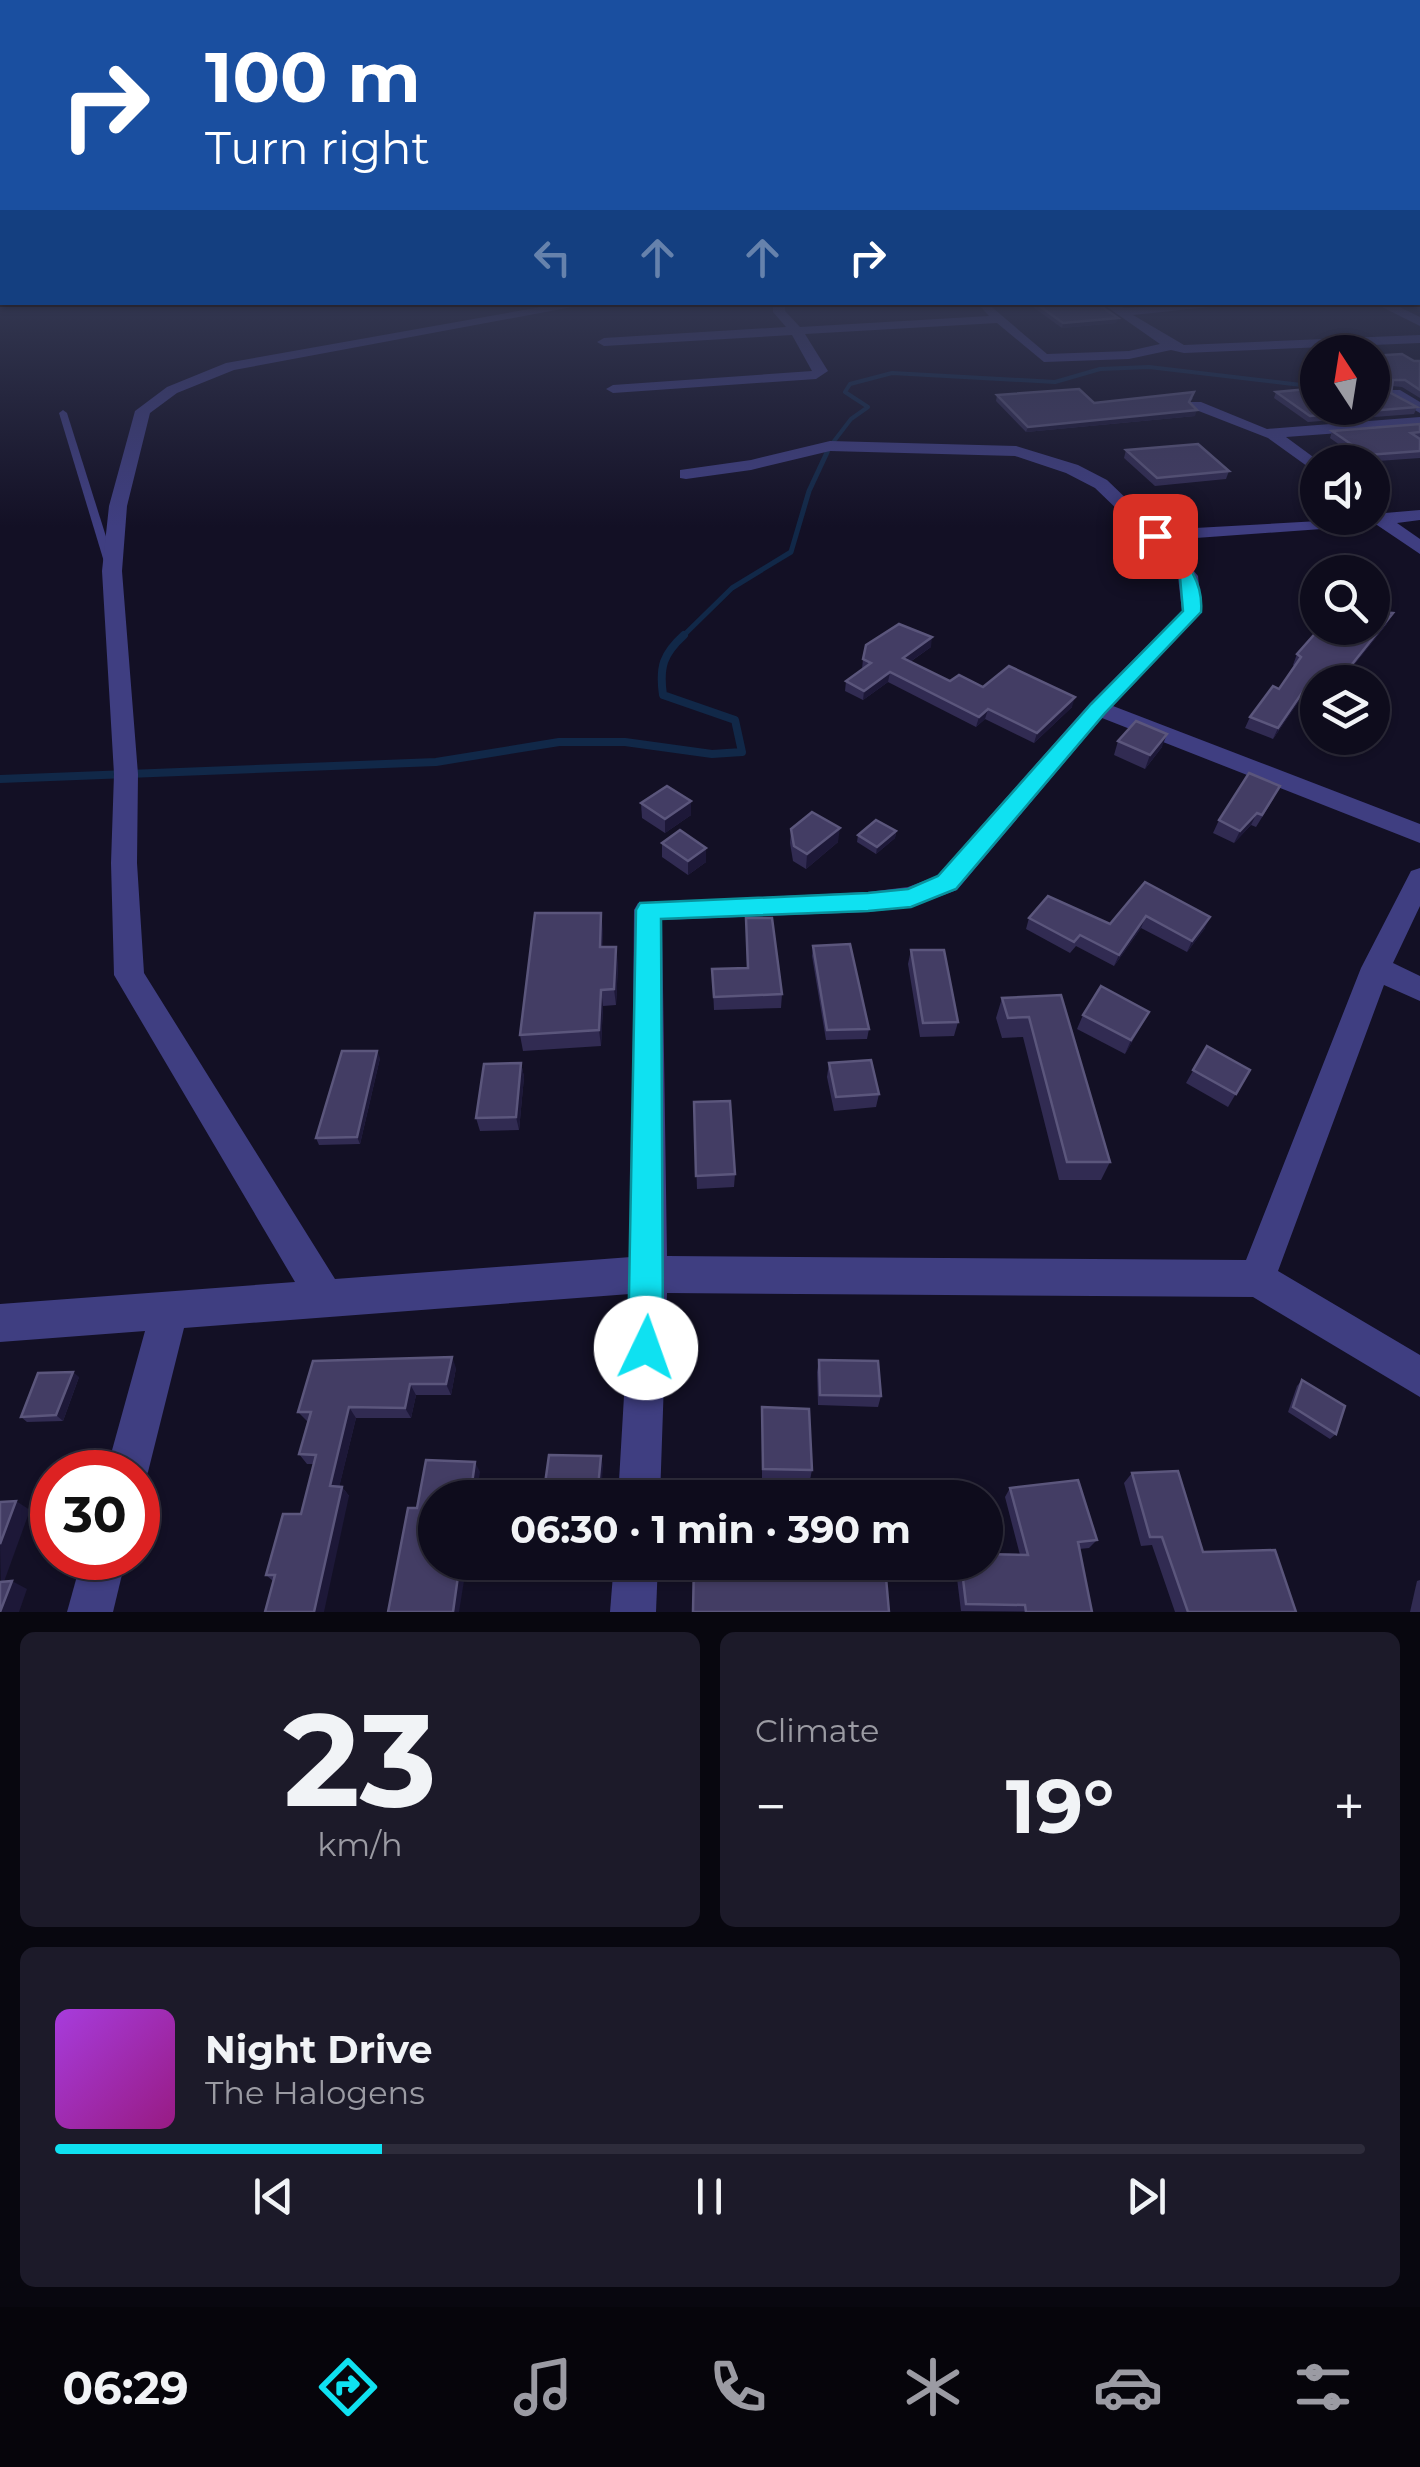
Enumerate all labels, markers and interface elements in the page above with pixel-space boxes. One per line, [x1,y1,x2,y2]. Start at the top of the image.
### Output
text: 100 m [205,34,421,120]
icon: right [40,40,170,170]
text: Turn right [205,120,430,175]
icon: left [525,230,580,285]
icon: ahead [630,230,685,285]
icon: ahead [735,230,790,285]
icon: right [840,230,895,285]
north arrow [1300,335,1390,425]
map controls [1300,335,1390,755]
button: sound [1300,445,1390,535]
pin [1113,494,1198,579]
icon: arrive [1128,509,1183,564]
button: search [1300,555,1390,645]
button: layers [1300,665,1390,755]
position arrow [594,1296,698,1400]
speed limit sign: 30 [30,1450,160,1580]
text: 06:30 · 1 min · 390 m [510,1506,911,1553]
text: 23 [283,1680,437,1839]
text: Climate [755,1711,879,1750]
text: 19° [1006,1760,1114,1852]
text: − [755,1773,787,1840]
text: + [1333,1773,1365,1840]
text: km/h [317,1825,403,1864]
text: Night Drive [205,2026,432,2073]
text: The Halogens [205,2073,425,2112]
icon: previous [246,2169,301,2224]
icon: pause [682,2169,737,2224]
icon: next [1119,2169,1174,2224]
icon: directions [313,2352,383,2422]
icon: music [508,2352,578,2422]
icon: phone [703,2352,773,2422]
icon: climate [898,2352,968,2422]
icon: car [1093,2352,1163,2422]
icon: filters [1288,2352,1358,2422]
text: 06:29 [62,2360,189,2415]

